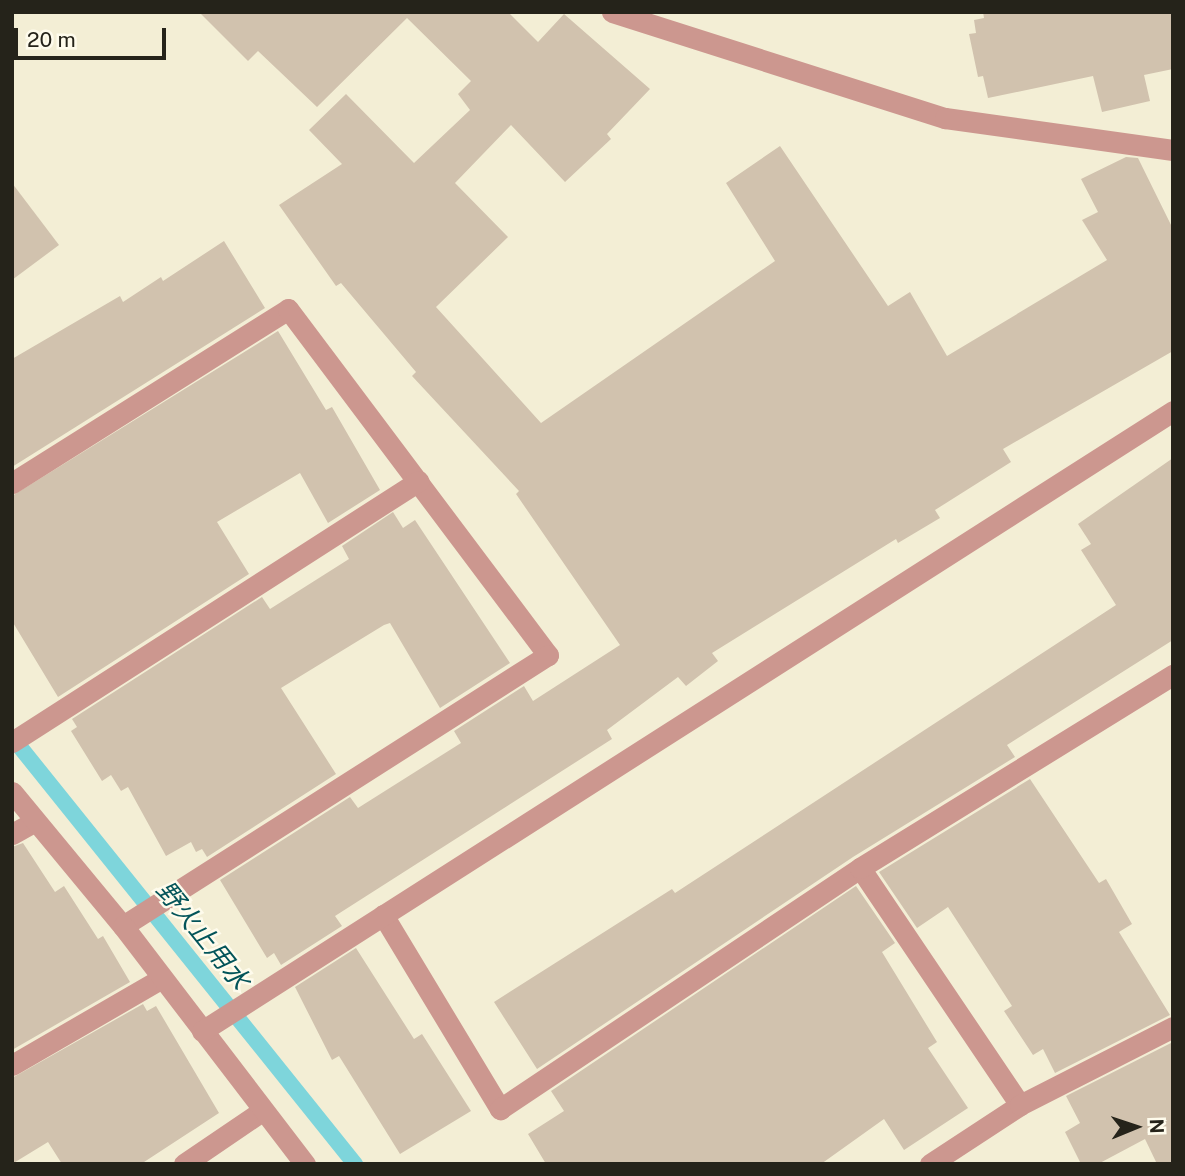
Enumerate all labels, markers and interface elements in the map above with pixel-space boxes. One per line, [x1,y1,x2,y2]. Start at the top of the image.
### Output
scale bar [18,14,170,58]
text: 20 m [27,27,76,52]
water label: 野火止用水 [150,875,256,995]
north arrow [1101,1092,1171,1162]
text: N [1146,1118,1168,1134]

